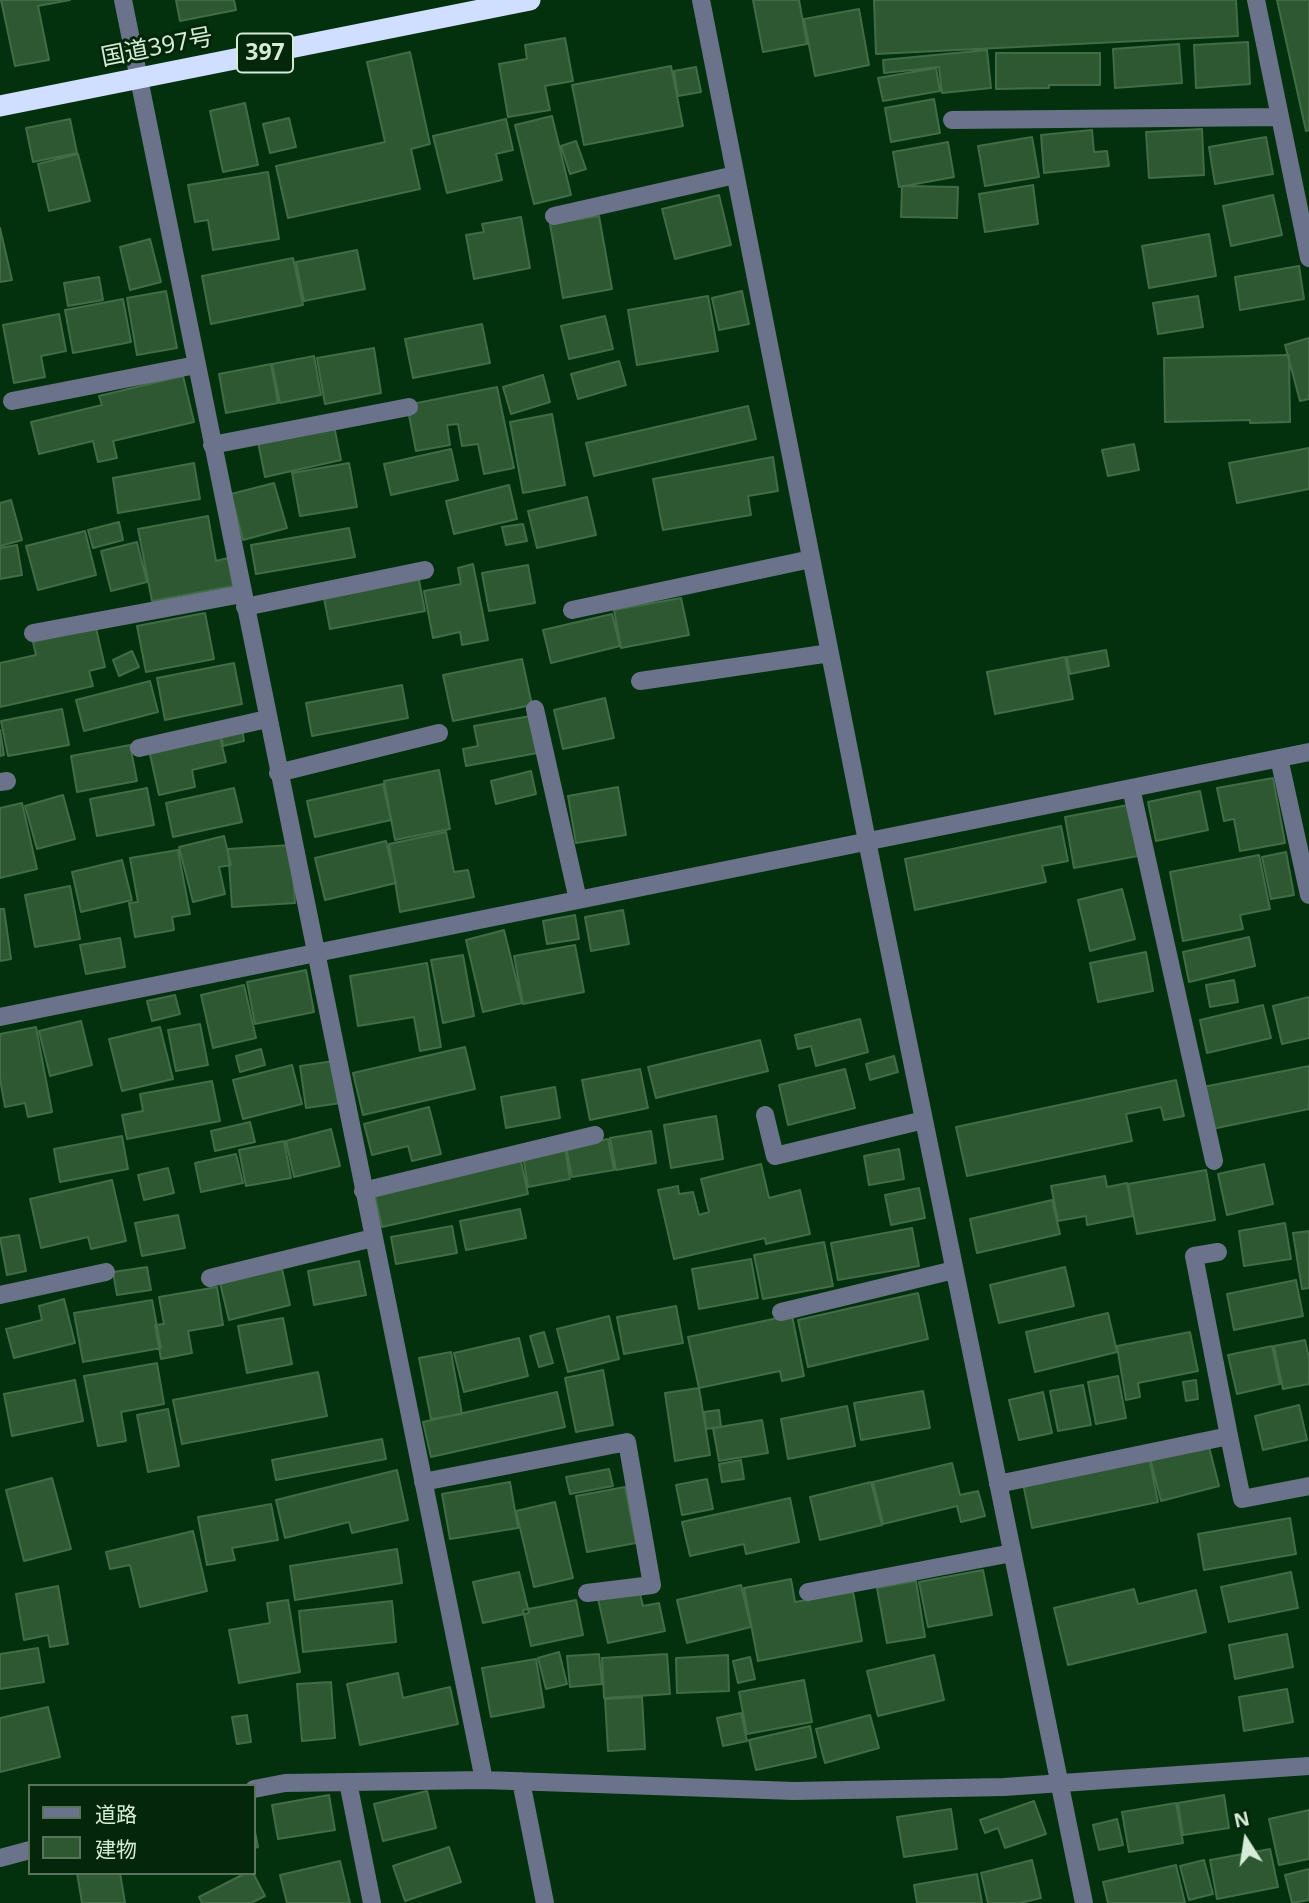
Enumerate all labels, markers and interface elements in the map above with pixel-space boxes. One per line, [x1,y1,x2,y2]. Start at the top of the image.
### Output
street label: 国道397号 [99,23,215,73]
road number: 397 [237,34,293,72]
legend [28,1784,256,1875]
text: 道路 [95,1800,137,1828]
north arrow [1211,1805,1281,1875]
text: N [1231,1805,1252,1834]
text: 建物 [95,1835,137,1863]

